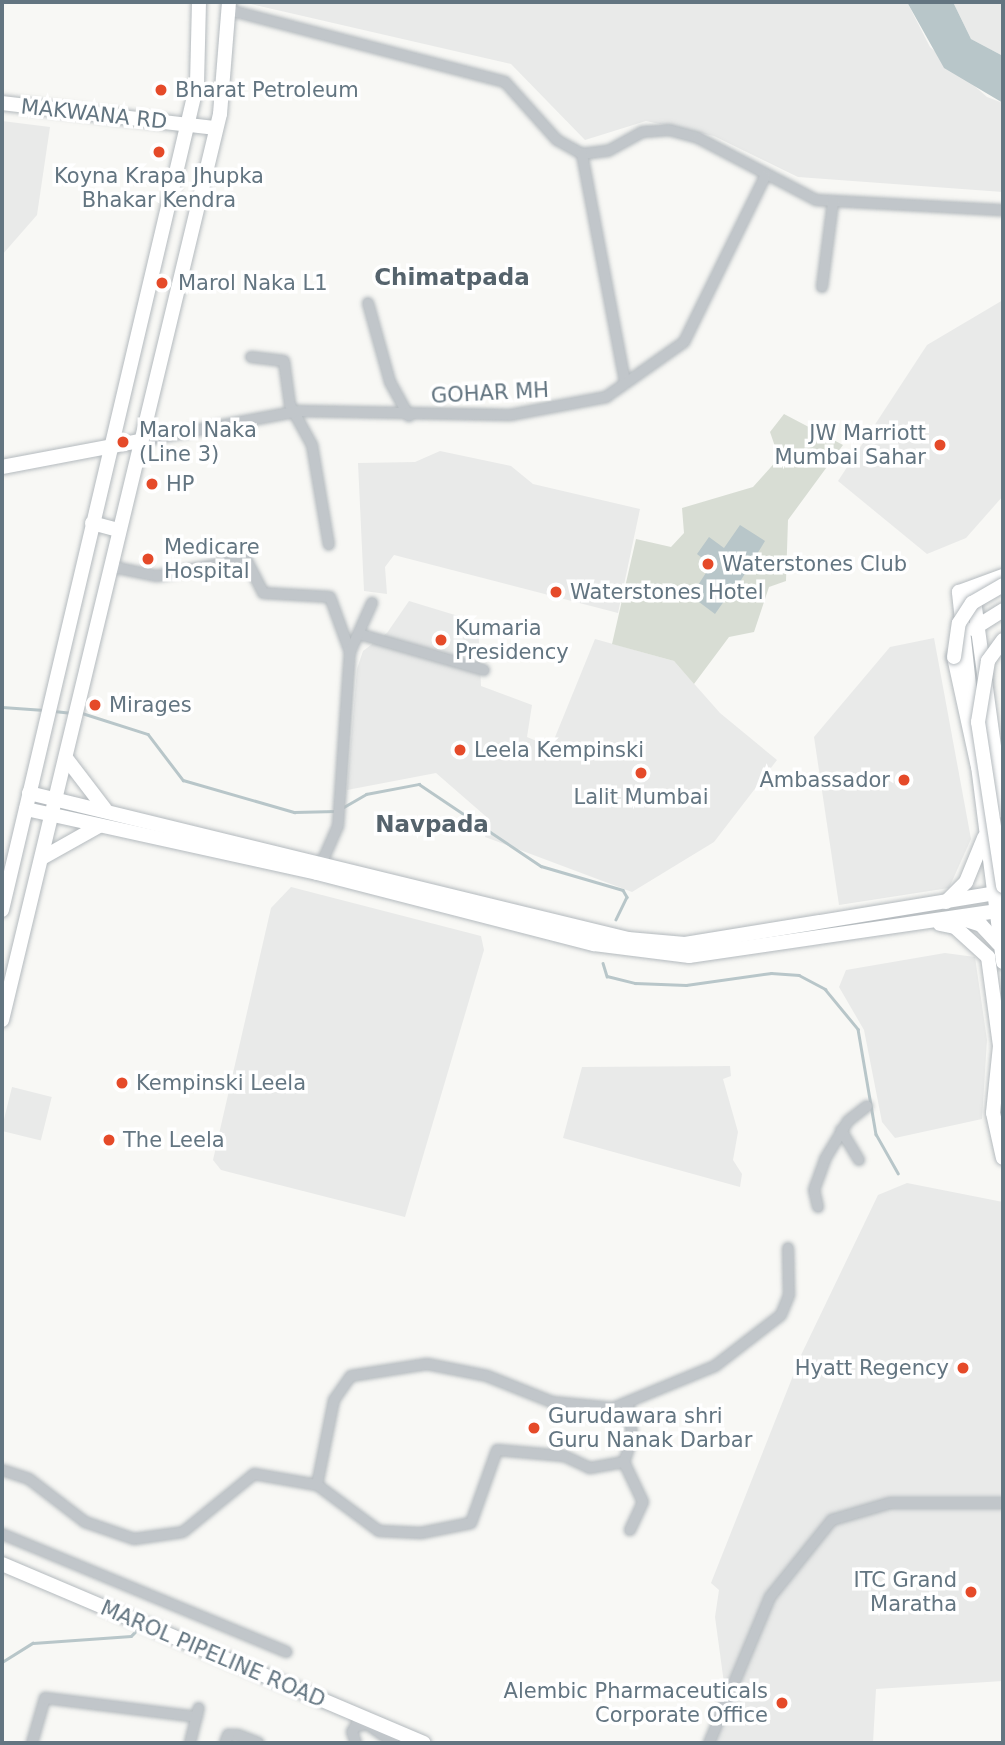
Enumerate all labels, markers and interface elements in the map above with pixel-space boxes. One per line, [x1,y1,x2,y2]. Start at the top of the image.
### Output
place label: Bharat Petroleum [175,77,359,103]
marker: Bharat Petroleum [153,82,169,98]
street label: MAKWANA RD [20,94,168,134]
marker: Koyna Krapa Jhupka Bhakar Kendra [151,144,167,160]
place label: Koyna Krapa Jhupka Bhakar Kendra [54,163,264,213]
district label: Chimatpada [374,263,530,291]
place label: Marol Naka L1 [178,270,327,296]
marker: Marol Naka L1 [152,273,172,293]
street label: GOHAR MH [430,377,550,409]
place label: Marol Naka (Line 3) [139,417,257,467]
place label: JW Marriott Mumbai Sahar [774,420,926,470]
marker: Marol Naka (Line 3) [113,432,133,452]
marker: JW Marriott Mumbai Sahar [932,437,948,453]
place label: HP [166,471,194,497]
marker: HP [144,476,160,492]
place label: Medicare Hospital [164,534,260,584]
marker: Medicare Hospital [138,549,158,569]
place label: Waterstones Club [722,551,907,577]
marker: Waterstones Club [700,556,716,572]
place label: Waterstones Hotel [570,579,764,605]
marker: Waterstones Hotel [548,584,564,600]
place label: Kumaria Presidency [455,615,569,665]
marker: Kumaria Presidency [433,632,449,648]
place label: Mirages [109,692,192,718]
marker: Mirages [87,697,103,713]
place label: Leela Kempinski [474,737,644,763]
marker: Leela Kempinski [452,742,468,758]
marker: Lalit Mumbai [633,765,649,781]
place label: Ambassador [759,767,890,793]
marker: Ambassador [896,772,912,788]
place label: Lalit Mumbai [573,784,709,810]
district label: Navpada [375,810,489,838]
place label: Kempinski Leela [136,1070,306,1096]
marker: Kempinski Leela [114,1075,130,1091]
place label: The Leela [123,1127,225,1153]
marker: The Leela [101,1132,117,1148]
place label: Hyatt Regency [795,1355,949,1381]
marker: Hyatt Regency [955,1360,971,1376]
place label: Gurudawara shri Guru Nanak Darbar [548,1403,752,1453]
marker: Gurudawara shri Guru Nanak Darbar [526,1420,542,1436]
place label: ITC Grand Maratha [853,1567,957,1617]
marker: ITC Grand Maratha [963,1584,979,1600]
street label: MAROL PIPELINE ROAD [97,1595,329,1713]
place label: Alembic Pharmaceuticals Corporate Office [504,1678,768,1728]
marker: Alembic Pharmaceuticals Corporate Office [774,1695,790,1711]

